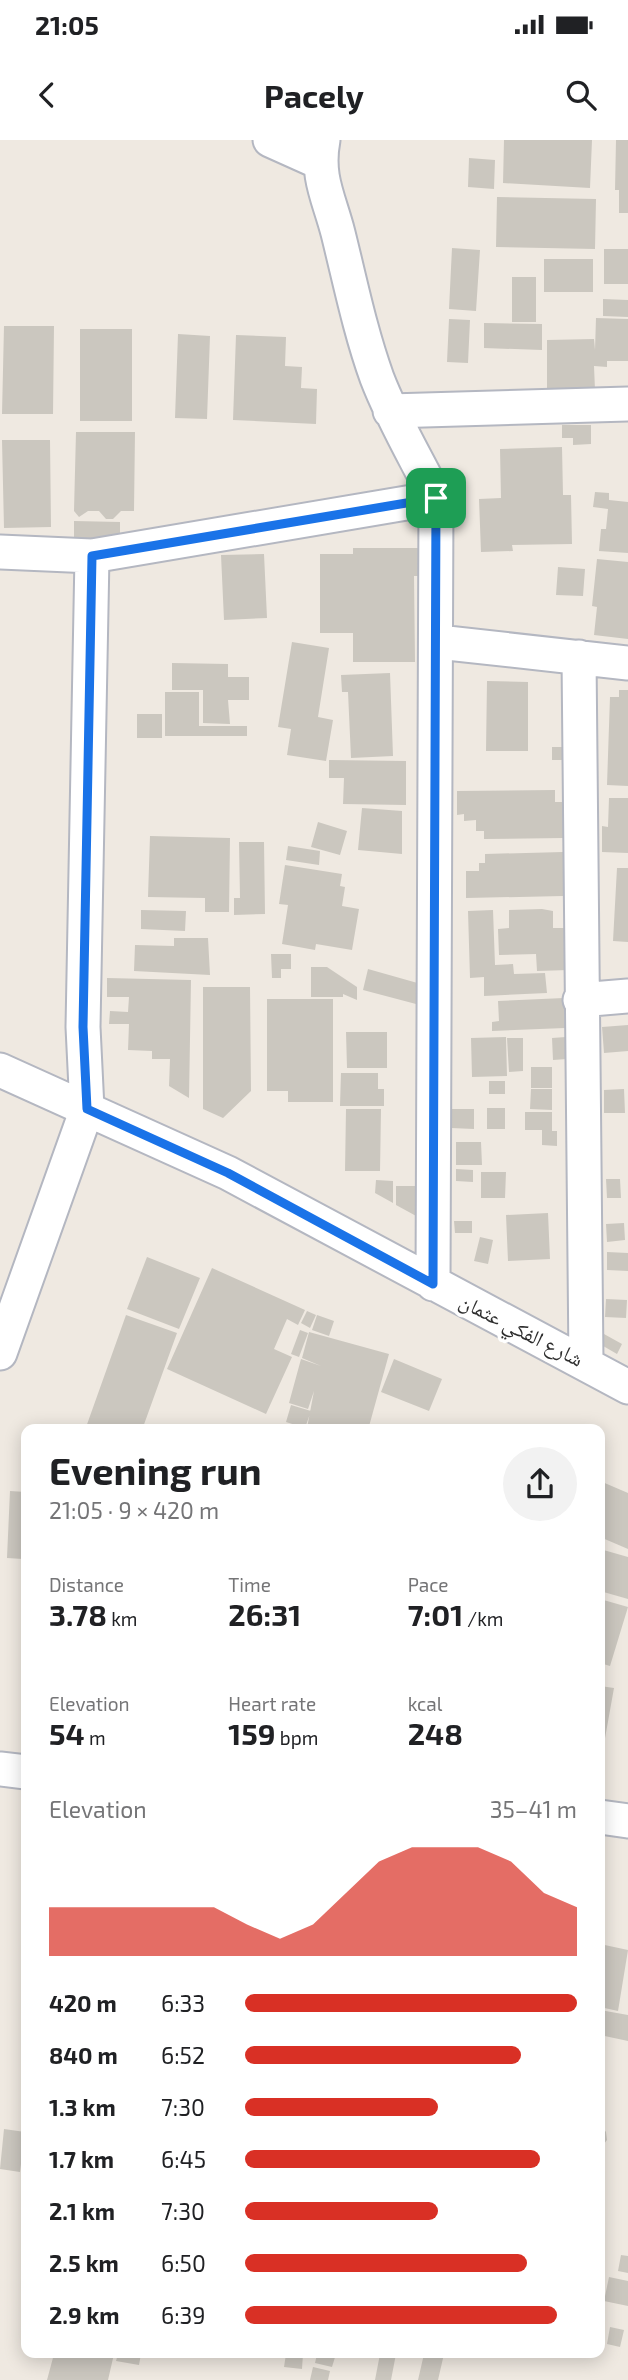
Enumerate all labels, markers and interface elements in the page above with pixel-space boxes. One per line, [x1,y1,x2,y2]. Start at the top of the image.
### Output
text: 21:05 [35,9,99,40]
icon: back [28,76,66,114]
text: Pacely [264,76,364,114]
icon: search [562,76,600,114]
pin [406,468,466,528]
icon: arrive [417,479,455,517]
street label: شارع الفكي عثمان [454,1287,588,1376]
text: Evening run [49,1447,262,1493]
button: share [503,1447,577,1521]
text: 21:05 · 9 × 420 m [49,1496,219,1524]
text: Distance [49,1573,124,1596]
text: Time [228,1573,271,1596]
text: Pace [408,1573,449,1596]
text: 3.78 [49,1596,107,1632]
text: 26:31 [228,1596,301,1632]
text: 7:01 [408,1596,463,1632]
text: km [107,1607,137,1630]
text: /km [463,1607,504,1630]
text: Elevation [49,1692,130,1715]
text: Heart rate [228,1692,316,1715]
text: kcal [408,1692,442,1715]
text: 54 [49,1715,85,1751]
text: 159 [228,1715,276,1751]
text: 248 [408,1715,463,1751]
text: m [85,1726,106,1749]
text: bpm [276,1726,318,1749]
text: Elevation [49,1795,147,1823]
text: 35–41 m [490,1795,577,1823]
text: 420 m [49,1989,117,2017]
text: 6:33 [161,1989,205,2017]
text: 840 m [49,2041,118,2069]
text: 6:52 [161,2041,205,2069]
text: 1.3 km [49,2093,116,2121]
text: 7:30 [161,2093,205,2121]
text: 1.7 km [49,2145,114,2173]
text: 6:45 [161,2145,206,2173]
text: 2.1 km [49,2197,115,2225]
text: 7:30 [161,2197,205,2225]
text: 2.5 km [49,2249,119,2277]
text: 6:50 [161,2249,206,2277]
text: 2.9 km [49,2301,120,2329]
text: 6:39 [161,2301,206,2329]

